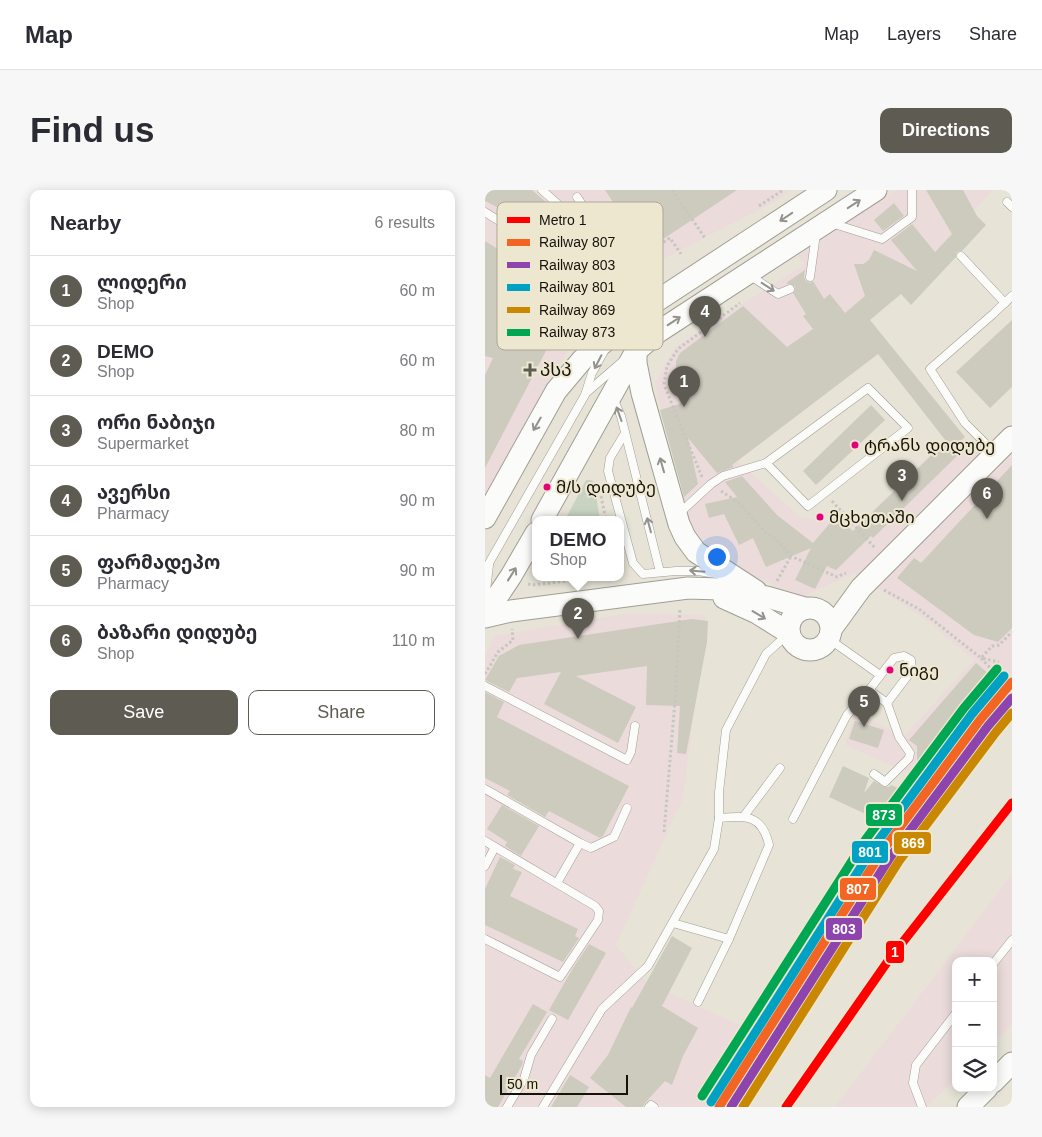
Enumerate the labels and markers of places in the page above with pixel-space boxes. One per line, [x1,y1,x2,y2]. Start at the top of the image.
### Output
pin: 4 [689,296,721,337]
place label: პსპ [540,360,572,380]
marker: პსპ [524,364,536,376]
pin: 1 [668,366,700,407]
place label: ტრანს დიდუბე [864,436,995,456]
marker: ტრანს დიდუბე [850,440,860,450]
pin: 3 [886,460,918,501]
place label: მ/ს დიდუბე [556,478,656,498]
pin: 6 [971,478,1003,519]
marker: მ/ს დიდუბე [542,482,552,492]
place label: მცხეთაში [829,508,915,527]
marker: მცხეთაში [815,512,825,522]
pin: 2 [562,598,594,639]
place label: ნიგე [899,661,939,680]
marker: ნიგე [885,665,895,675]
pin: 5 [848,686,880,727]

